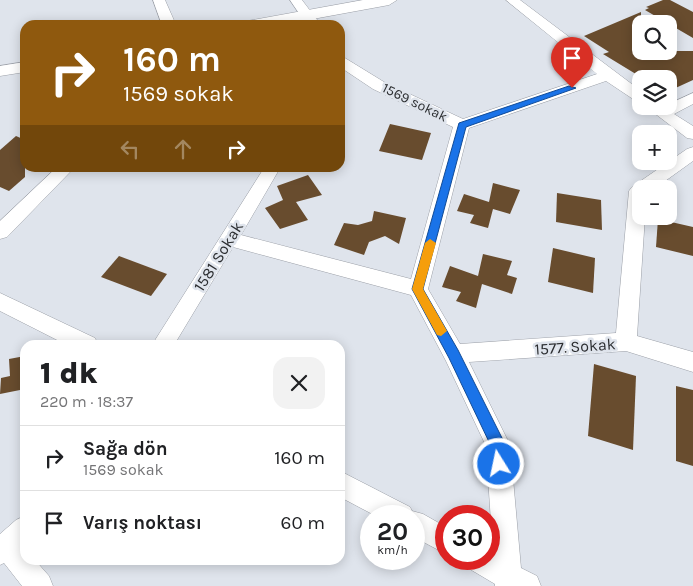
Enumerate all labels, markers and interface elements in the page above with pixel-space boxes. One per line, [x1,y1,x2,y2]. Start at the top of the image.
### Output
map controls [632,15,677,225]
button: search [632,15,677,60]
pin [551,37,593,88]
text: 160 m [123,39,221,80]
icon: right [40,40,105,105]
icon: arrive [558,44,586,72]
button: layers [632,70,677,115]
street label: 1569 sokak [379,79,450,126]
text: 1569 sokak [123,81,234,107]
button: + [632,125,677,170]
icon: left [116,135,144,163]
icon: ahead [169,135,197,163]
icon: right [222,135,250,163]
button: − [632,180,677,225]
street label: 1581 Sokak [190,218,247,295]
street label: 1577. Sokak [534,334,616,359]
text: 1 dk [40,355,97,391]
button: close [273,357,325,409]
text: 220 m · 18:37 [40,392,133,411]
position arrow [472,437,524,489]
text: Sağa dön [83,438,167,460]
icon: right [40,444,68,472]
text: 160 m [274,447,325,469]
text: 1569 sokak [83,460,164,479]
speed limit sign: 30 [435,505,500,570]
icon: arrive [40,509,68,537]
text: Varış noktası [83,512,202,534]
text: 60 m [281,512,325,534]
text: 20 [377,517,408,546]
text: km/h [377,543,408,557]

